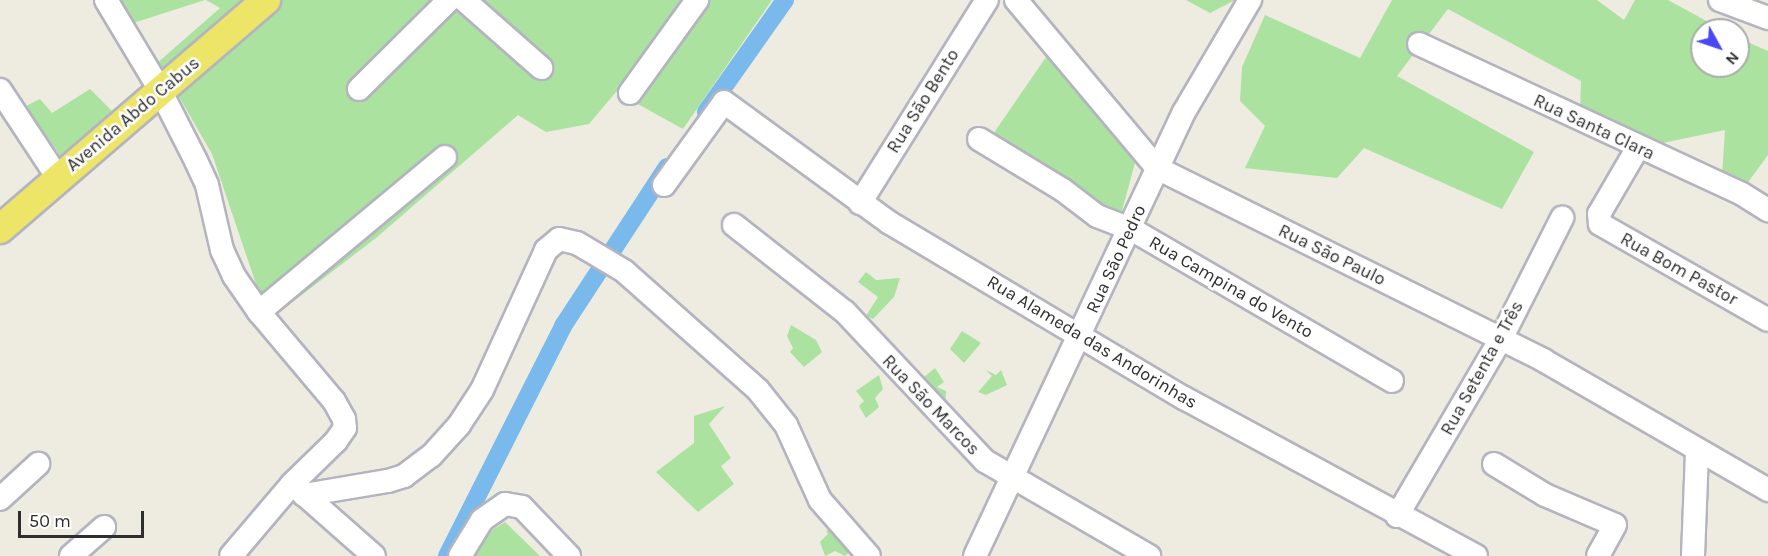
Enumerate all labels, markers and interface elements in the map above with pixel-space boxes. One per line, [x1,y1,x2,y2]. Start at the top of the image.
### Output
north arrow [1690,18,1750,78]
street label: Rua São Bento [882,45,964,157]
text: N [1722,48,1744,69]
street label: Avenida Abdo Cabus [62,52,204,176]
street label: Rua Santa Clara [1530,90,1658,164]
street label: Rua São Pedro [1081,201,1151,317]
street label: Rua São Paulo [1275,220,1389,290]
street label: Rua Bom Pastor [1617,228,1741,310]
street label: Rua Campina do Vento [1145,231,1317,343]
street label: Rua Alameda das Andorinhas [983,271,1201,413]
street label: Rua Setenta e Três [1436,297,1528,439]
street label: Rua São Marcos [878,350,984,460]
scale bar [21,499,147,537]
text: 50 m [29,510,71,532]

